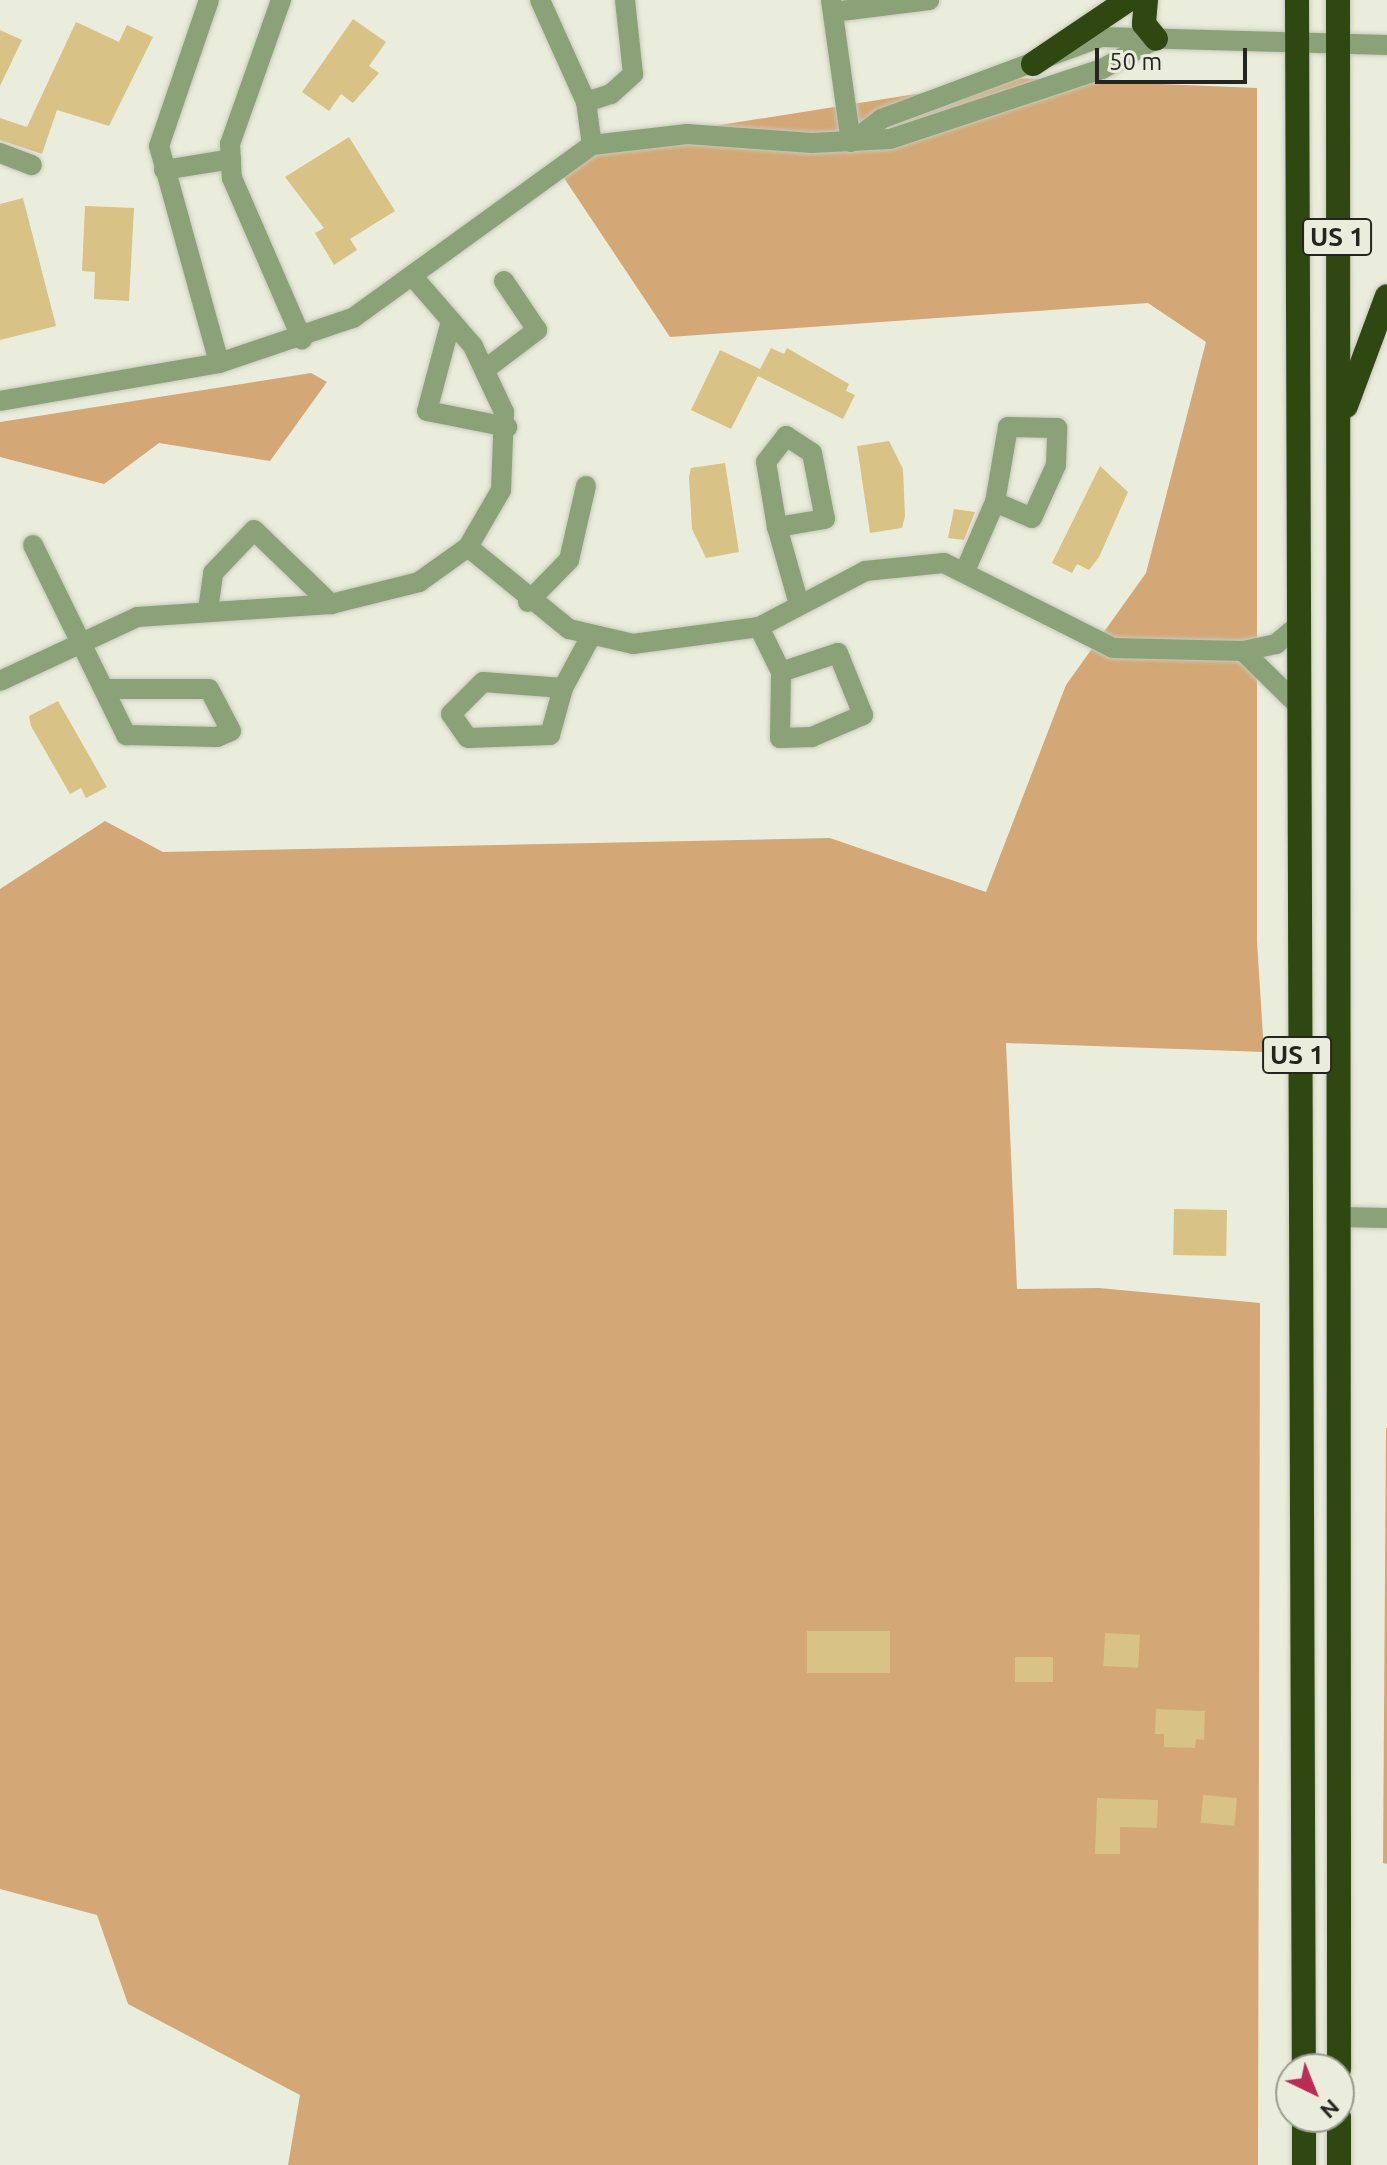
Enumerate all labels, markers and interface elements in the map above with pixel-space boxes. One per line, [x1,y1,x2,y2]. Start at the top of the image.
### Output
scale bar [1099,32,1251,82]
text: 50 m [1109,48,1162,75]
road number: US 1 [1301,215,1373,259]
road number: US 1 [1261,1033,1333,1077]
north arrow [1275,2053,1355,2133]
text: N [1316,2095,1345,2124]

